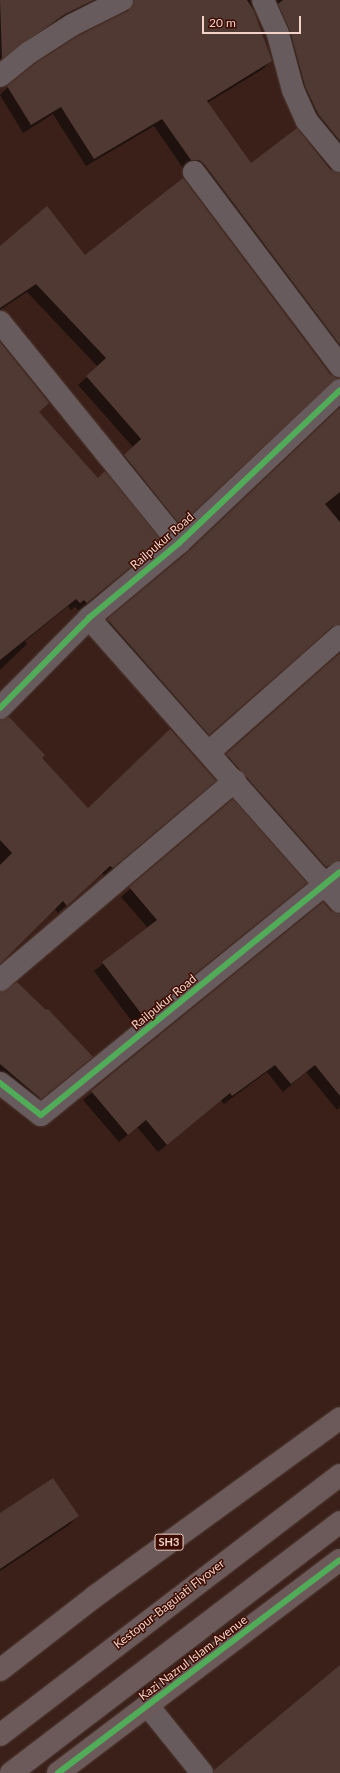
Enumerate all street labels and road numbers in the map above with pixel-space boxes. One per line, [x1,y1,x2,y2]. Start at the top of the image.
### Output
street label: Railpukur Road [127,510,197,572]
street label: Railpukur Road [129,971,199,1033]
road number: SH3 [154,1533,184,1551]
street label: Kestopur-Baguiati Flyover [111,1556,227,1652]
street label: Kazi Nazrul Islam Avenue [136,1612,250,1704]

